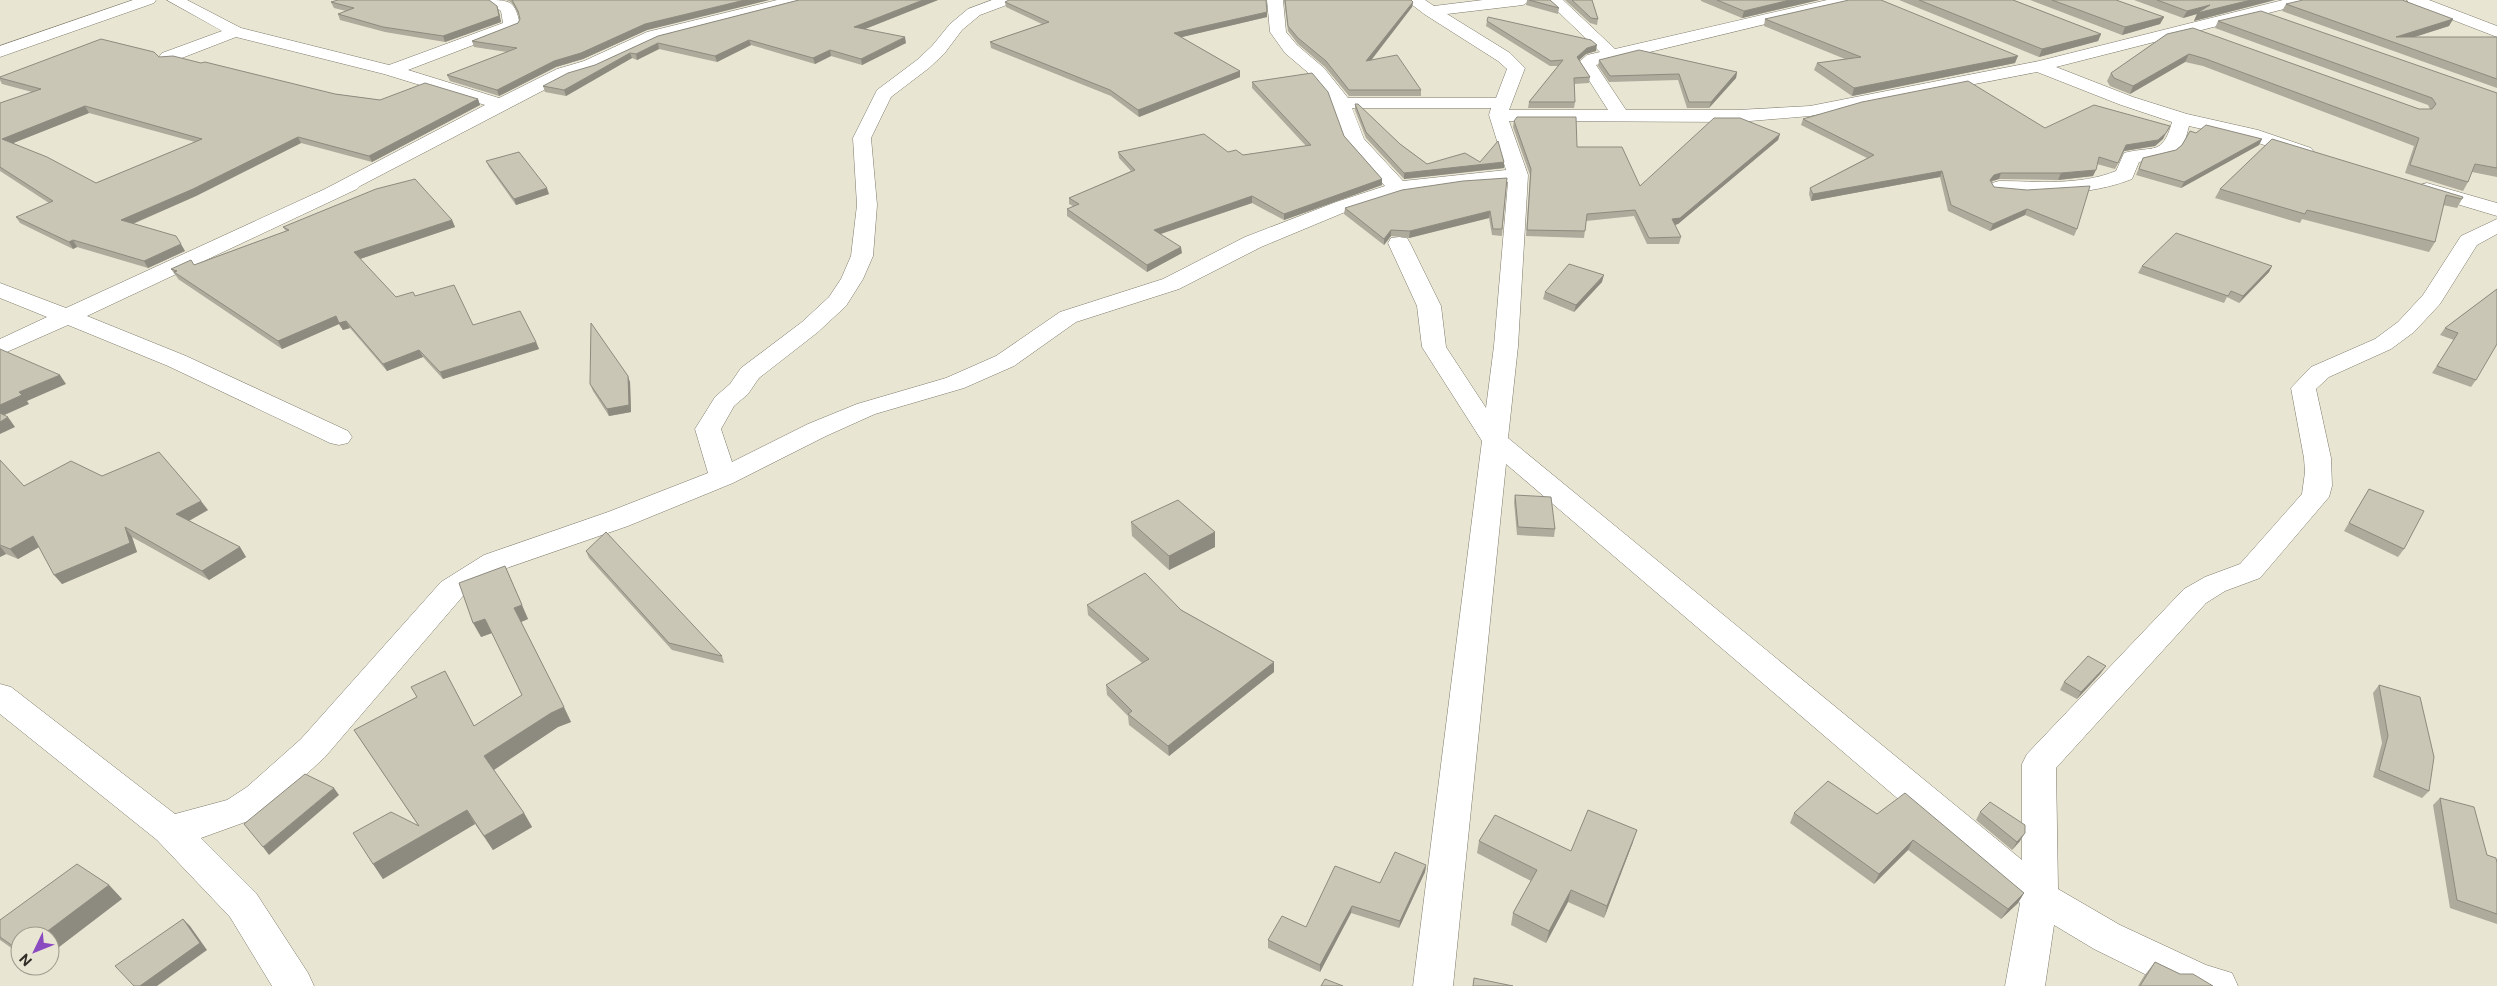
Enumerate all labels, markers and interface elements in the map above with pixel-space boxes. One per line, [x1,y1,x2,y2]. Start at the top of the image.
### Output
north arrow [10,926,60,976]
text: N [16,950,35,969]

